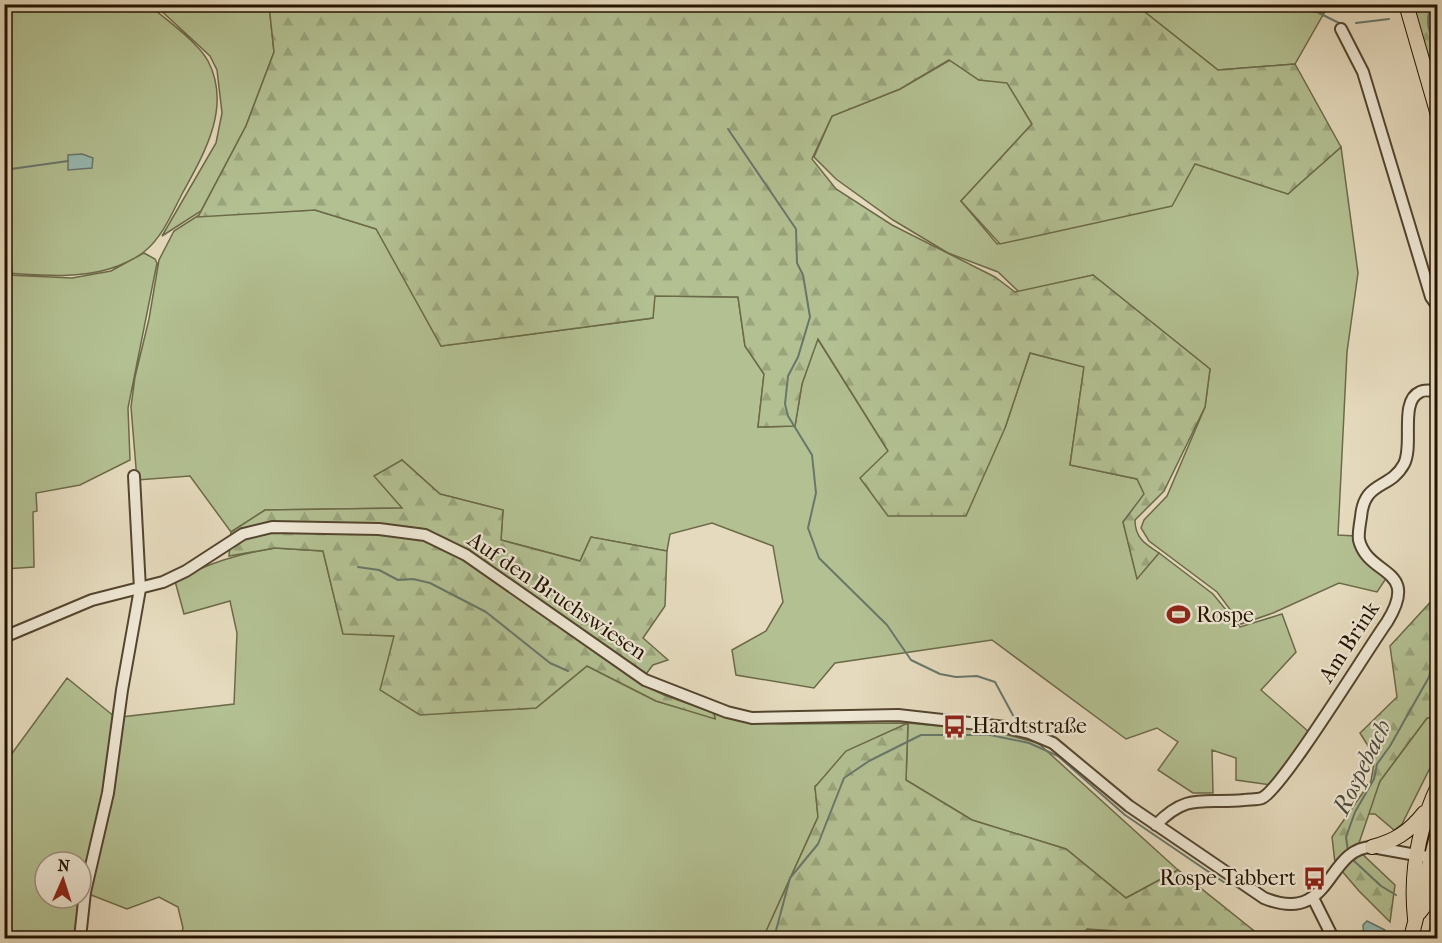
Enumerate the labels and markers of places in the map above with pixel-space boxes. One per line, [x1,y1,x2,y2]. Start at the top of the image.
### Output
sports icon: Rospe [1165,602,1191,628]
place label: Rospe [1196,602,1254,628]
bus stop icon: Hardtstraße [941,713,967,739]
place label: Hardtstraße [972,713,1087,739]
place label: Rospe Tabbert [1159,865,1296,891]
bus stop icon: Rospe Tabbert [1301,865,1327,891]

